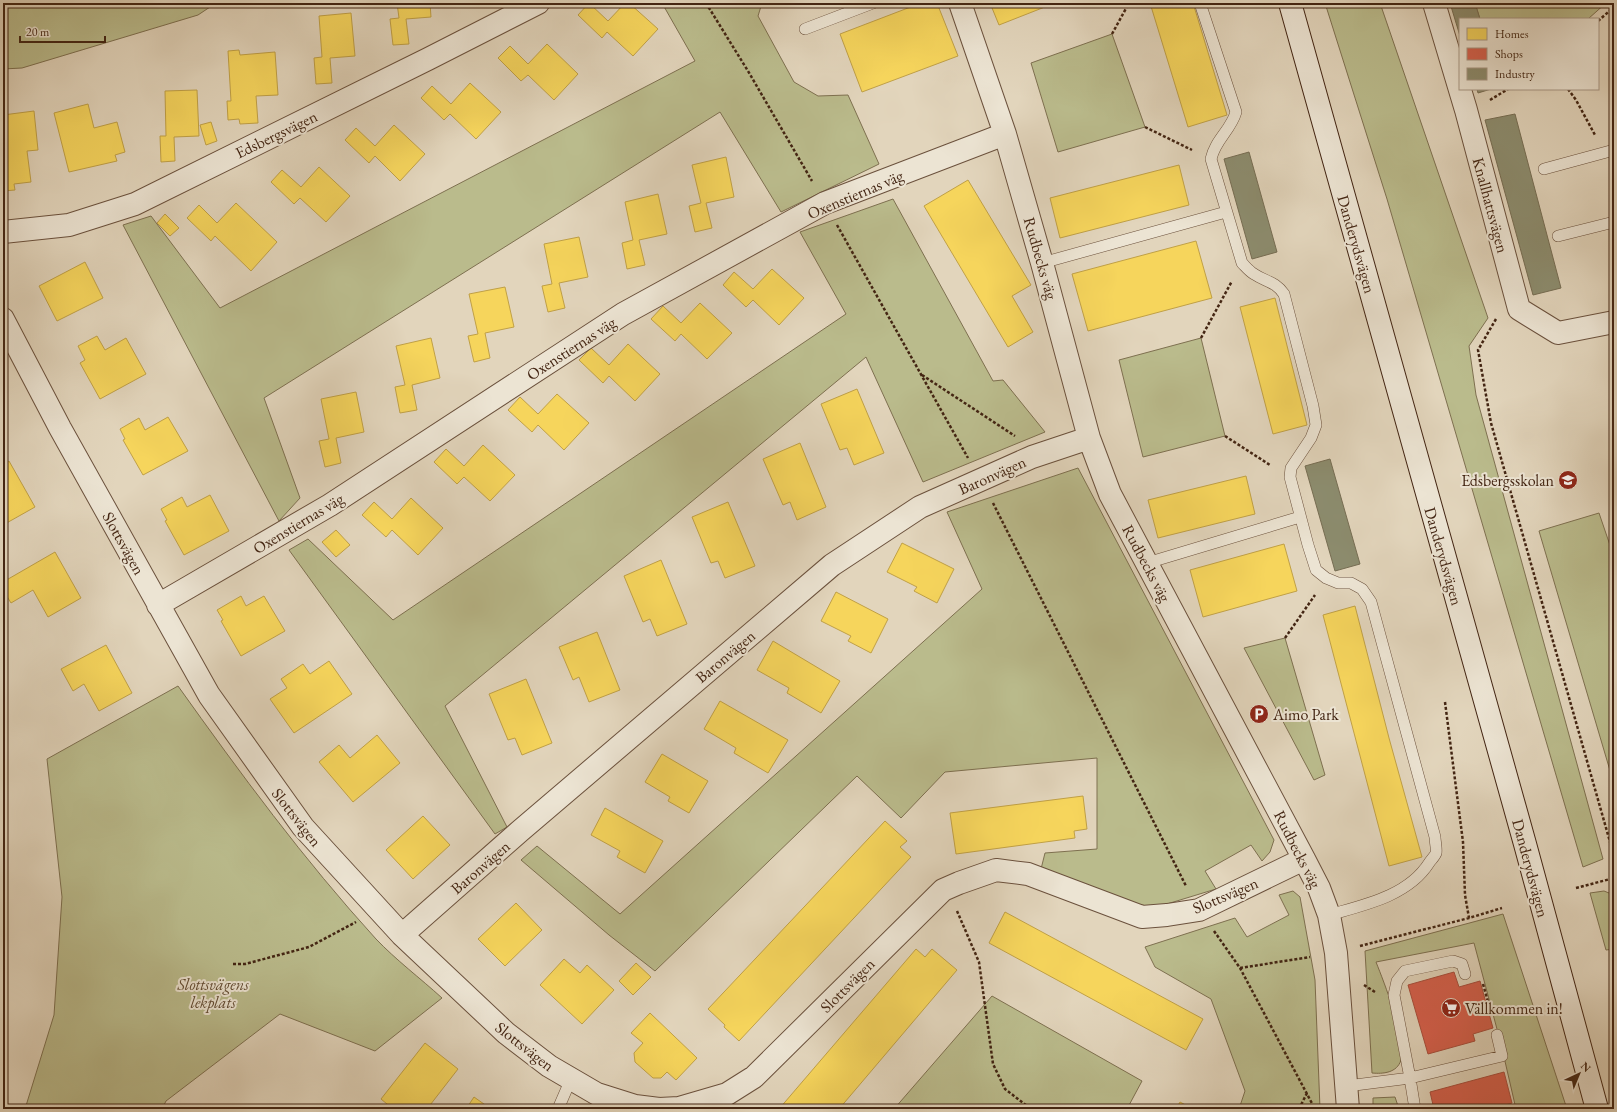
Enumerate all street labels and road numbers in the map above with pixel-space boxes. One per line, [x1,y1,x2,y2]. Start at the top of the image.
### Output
street label: Edsbergsvägen [232,105,321,163]
street label: Knallhattsvägen [1468,155,1513,256]
street label: Oxenstiernas väg [804,164,907,224]
street label: Danderydsvägen [1332,193,1381,296]
street label: Rudbecks väg [1019,215,1063,303]
street label: Oxenstiernas väg [523,311,621,385]
street label: Baronvägen [955,451,1030,500]
street label: Oxenstiernas väg [249,488,348,559]
street label: Danderydsvägen [1419,505,1468,608]
street label: Slottsvägen [98,508,150,579]
street label: Rudbecks väg [1117,521,1176,606]
street label: Baronvägen [691,625,760,688]
street label: Slottsvägen [267,784,327,851]
street label: Rudbecks väg [1269,807,1327,893]
street label: Danderydsvägen [1507,817,1554,920]
street label: Baronvägen [446,836,515,899]
street label: Slottsvägen [1189,872,1262,919]
street label: Slottsvägen [815,953,880,1017]
street label: Slottsvägen [491,1017,559,1076]

